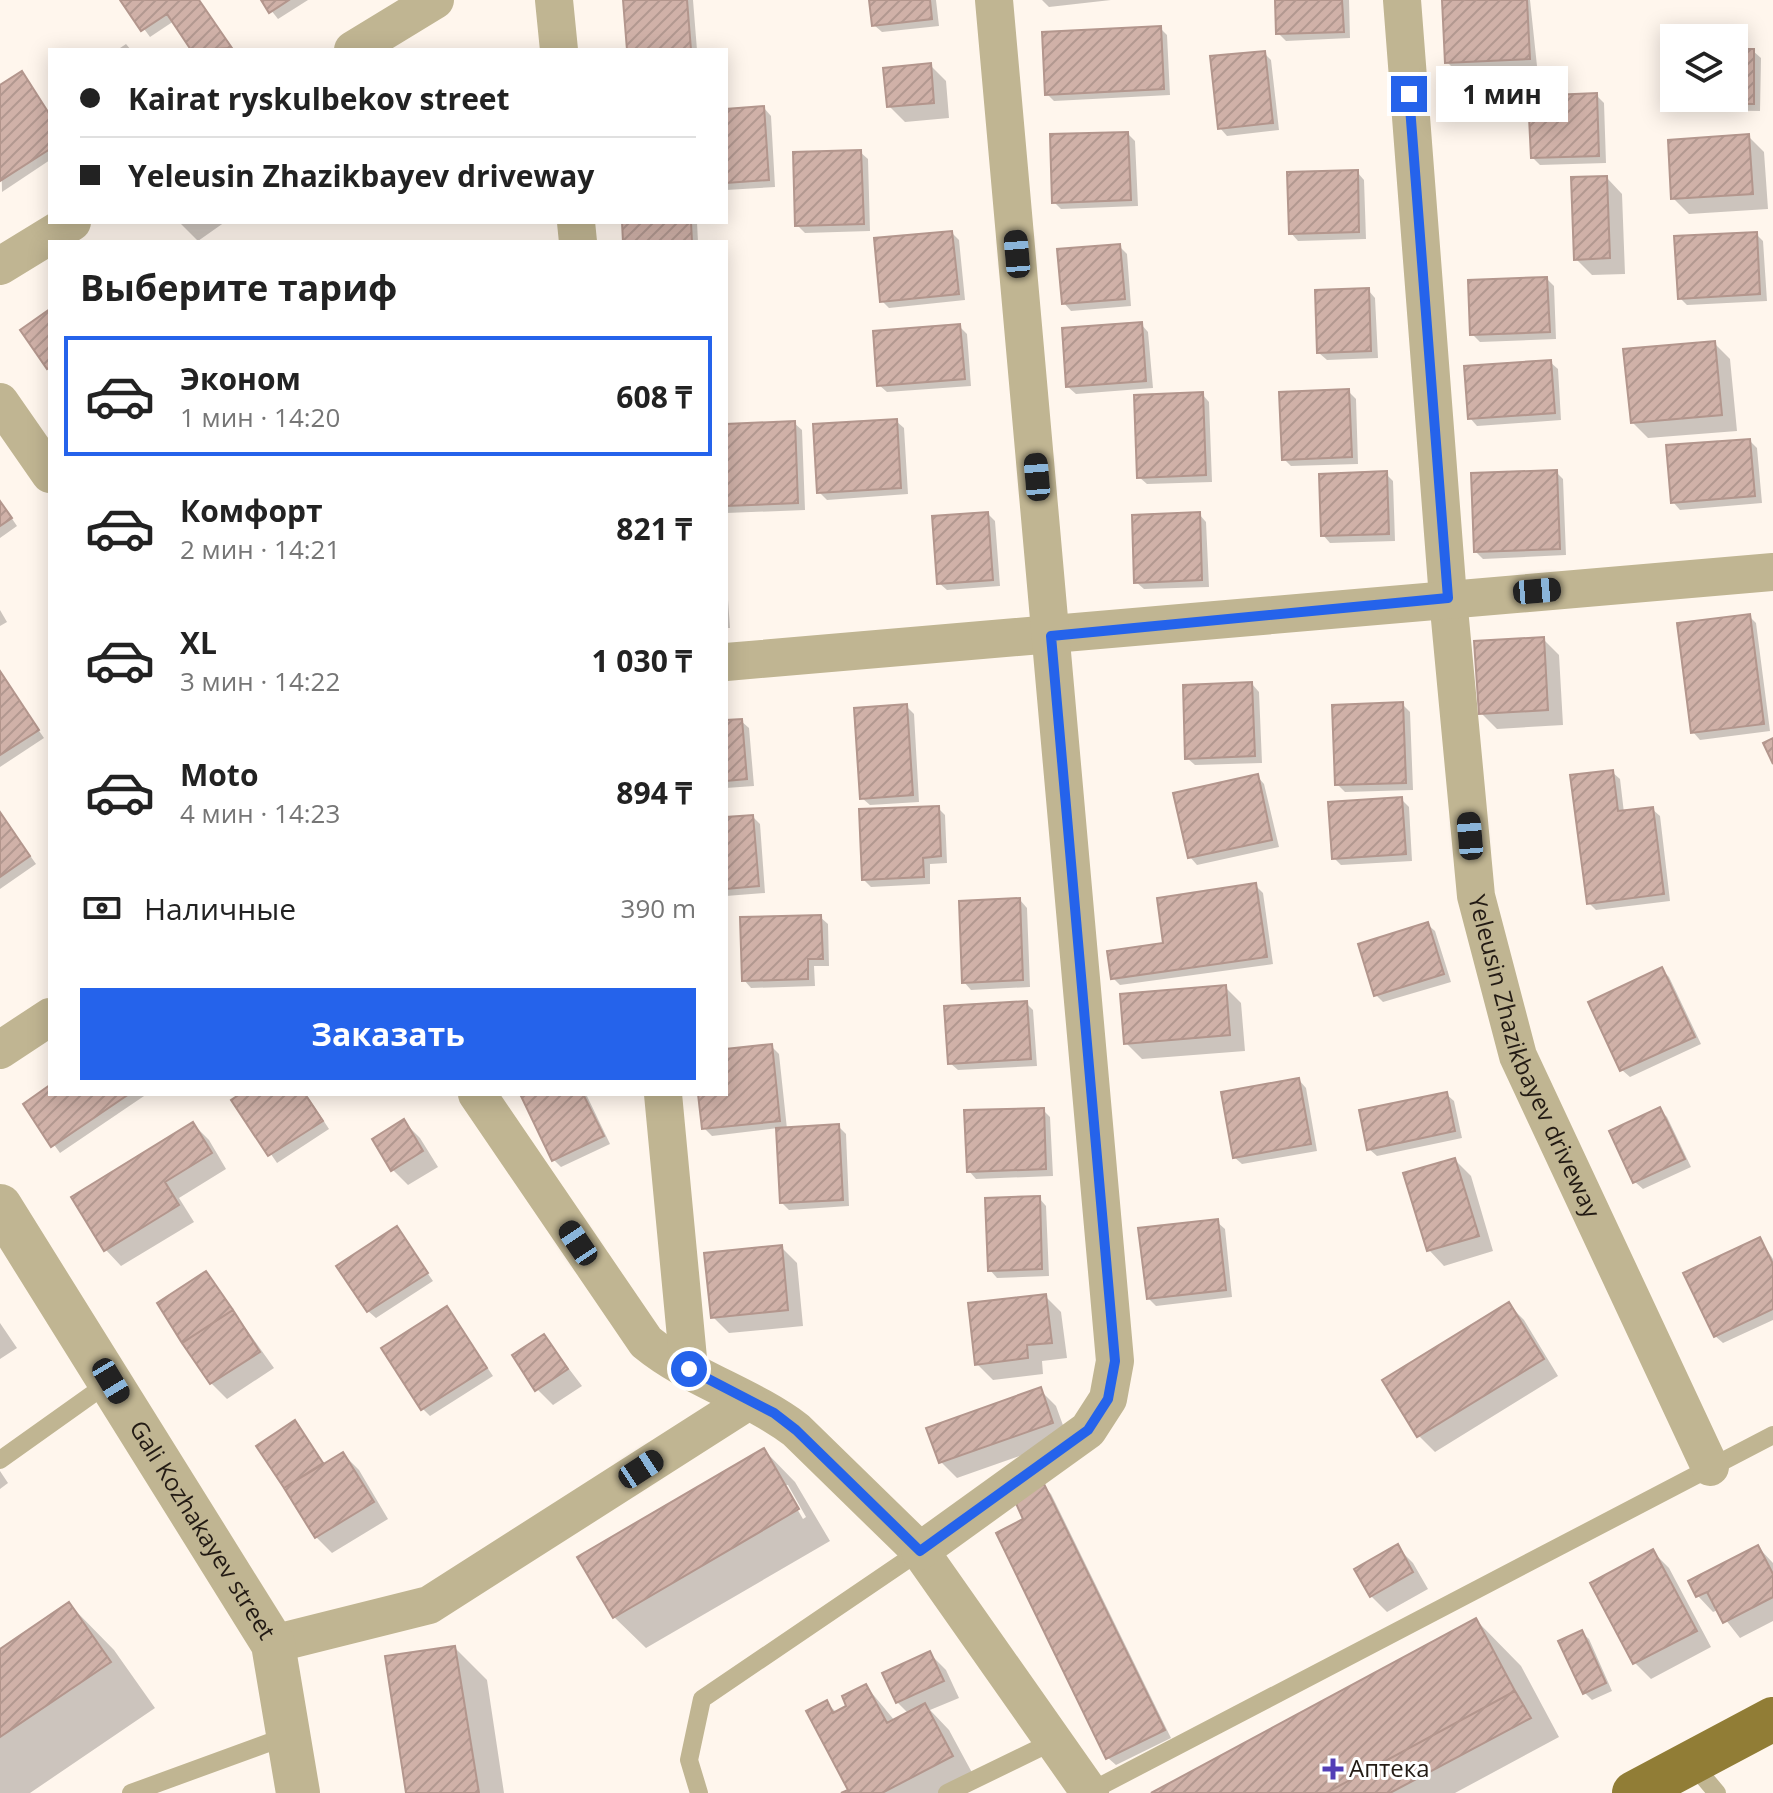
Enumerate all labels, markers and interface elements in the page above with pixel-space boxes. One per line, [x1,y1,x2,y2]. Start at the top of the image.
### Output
map controls [1660,24,1748,112]
button: layers [1660,24,1748,112]
callout: 1 мин [1437,66,1569,122]
route end [1391,76,1427,112]
text: 1 мин [1462,76,1542,112]
text: Kairat ryskulbekov street [128,78,510,119]
text: Yeleusin Zhazikbayev driveway [128,155,594,196]
car [1003,229,1031,279]
text: Выберите тариф [80,263,397,312]
text: Эконом [180,358,301,399]
icon: car [84,360,156,432]
text: 608 ₸ [616,376,692,417]
text: 1 мин · 14:20 [180,399,340,435]
car [1023,452,1051,502]
text: Комфорт [180,490,323,531]
icon: car [84,492,156,564]
text: 821 ₸ [616,508,692,549]
text: 2 мин · 14:21 [180,531,340,567]
car [1512,577,1562,605]
text: XL [180,622,217,663]
icon: car [84,624,156,696]
text: 1 030 ₸ [591,640,692,681]
text: 3 мин · 14:22 [180,663,340,699]
text: Moto [180,754,258,795]
icon: car [84,756,156,828]
text: 894 ₸ [616,772,692,813]
text: 4 мин · 14:23 [180,795,340,831]
car [1456,811,1484,861]
icon: cash [80,886,124,930]
text: Наличные [144,888,296,929]
text: 390 m [621,890,696,926]
street label: Yeleusin Zhazikbayev driveway [1461,891,1610,1224]
button: Заказать [80,988,696,1080]
car [555,1216,601,1270]
route start [671,1351,707,1387]
car [88,1354,134,1408]
street label: Gali Kozhakayev street [123,1413,284,1645]
car [614,1446,668,1492]
place label: Аптека [1349,1751,1430,1784]
marker: Аптека [1324,1760,1342,1778]

